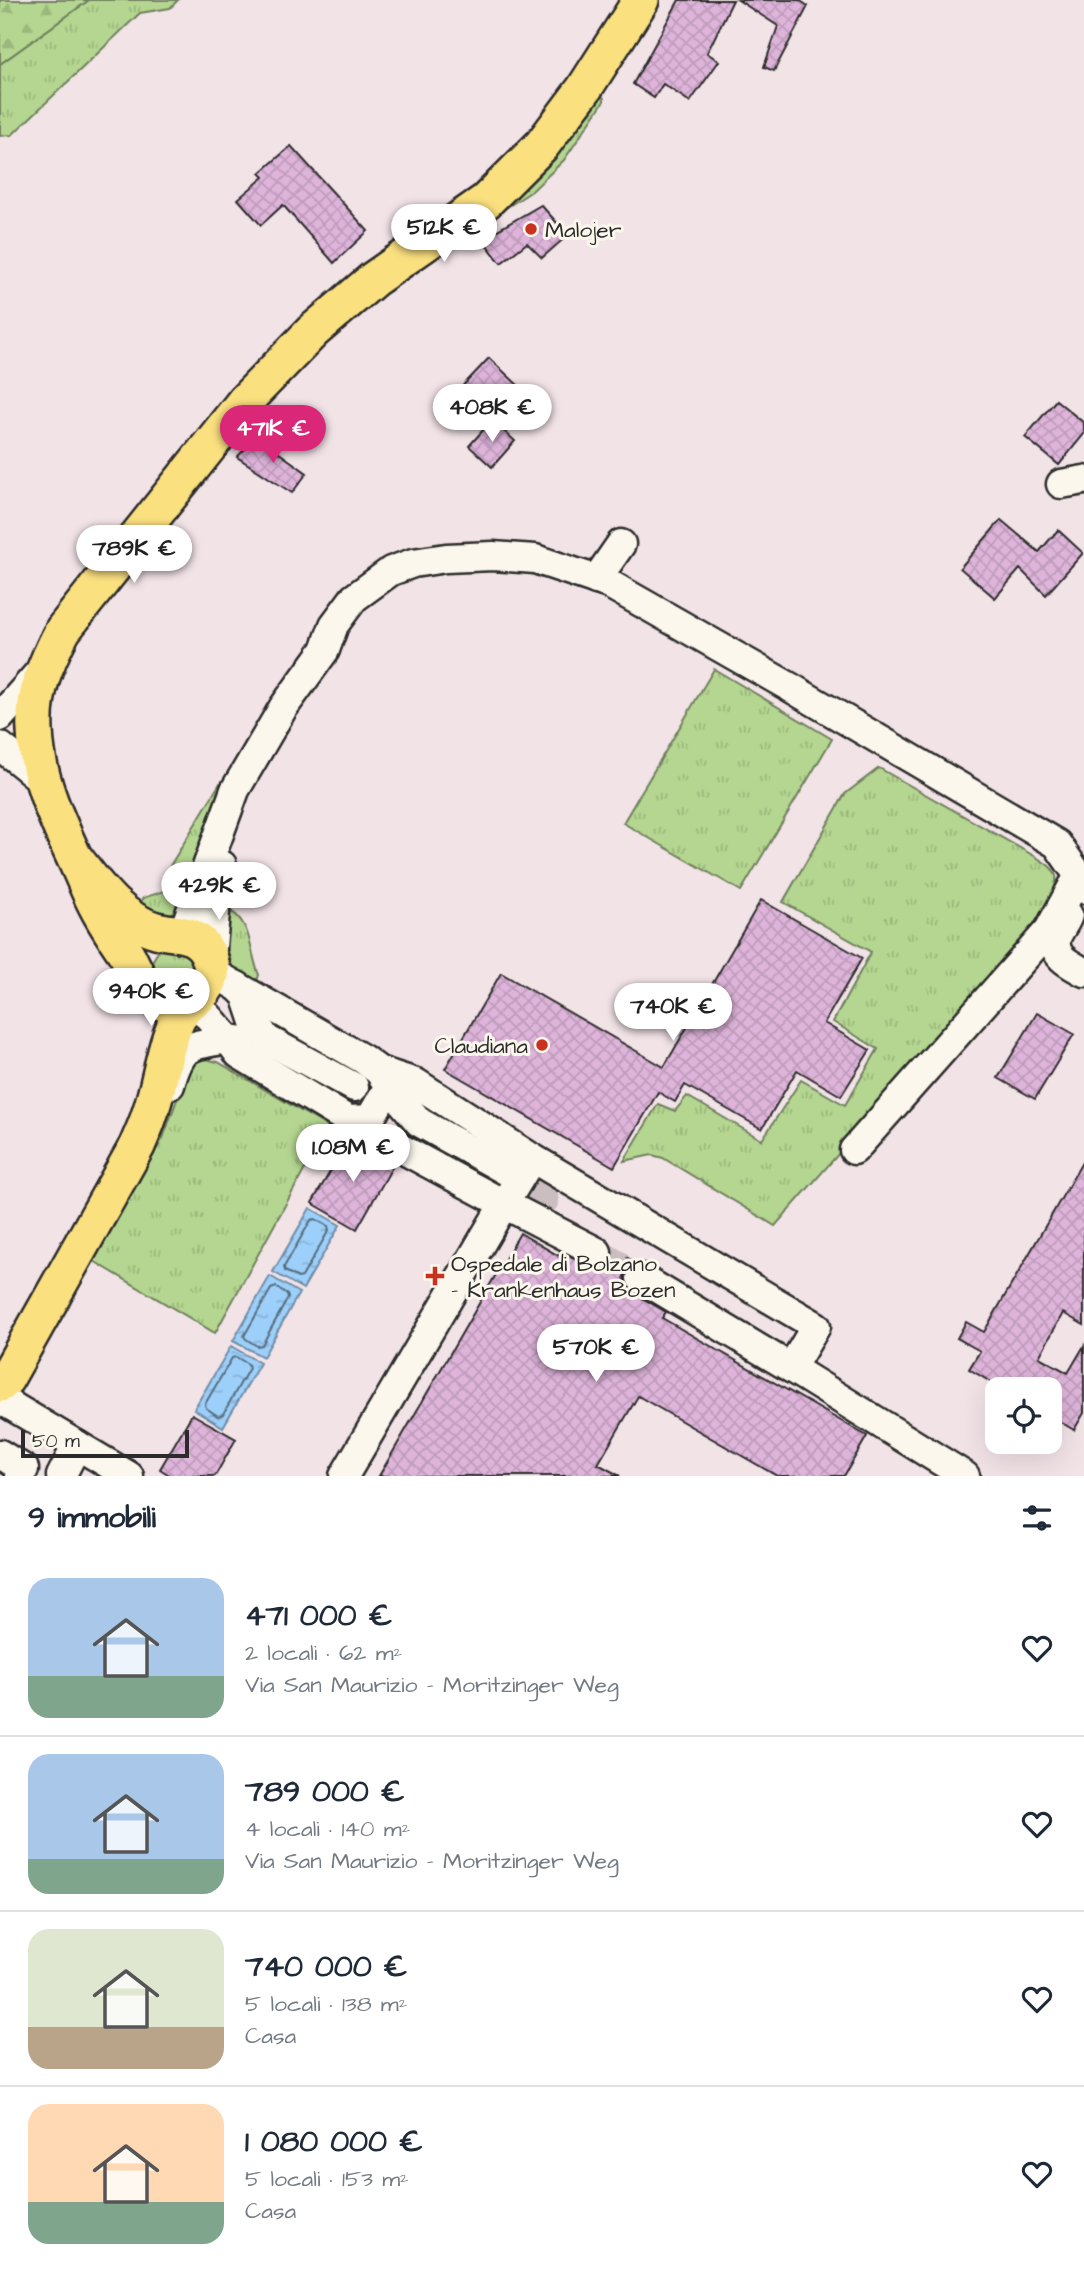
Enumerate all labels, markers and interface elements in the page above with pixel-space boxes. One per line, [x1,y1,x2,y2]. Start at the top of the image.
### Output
pin: 512K € [387,204,501,264]
text: 512K € [407,211,481,243]
place label: Malojer [545,214,622,246]
marker: Malojer [523,221,539,237]
pin: 408K € [435,384,549,444]
text: 408K € [449,391,535,423]
pin: 471K € [216,406,330,465]
text: 471K € [236,412,310,444]
pin: 789K € [77,526,191,585]
text: 789K € [92,532,176,564]
pin: 429K € [162,862,276,922]
text: 429K € [177,869,261,901]
pin: 940K € [94,968,208,1028]
text: 940K € [109,975,193,1007]
pin: 740K € [616,984,730,1043]
text: 740K € [630,990,716,1022]
place label: Claudiana [435,1030,528,1062]
marker: Claudiana [534,1037,550,1053]
pin: 1.08M € [288,1124,418,1184]
text: 1.08M € [312,1131,394,1163]
place label: Ospedale di Bolzano - Krankenhaus Bozen [451,1248,675,1306]
marker: Ospedale di Bolzano - Krankenhaus Bozen [425,1266,445,1286]
pin: 570K € [539,1324,653,1384]
text: 570K € [553,1331,639,1363]
map controls [985,1377,1062,1454]
button: locate [985,1377,1062,1454]
scale bar [21,1427,189,1459]
text: 50 m [32,1428,80,1455]
text: 9 immobili [28,1497,156,1539]
icon: filters [1018,1499,1056,1537]
text: 471 000 € [245,1595,392,1637]
icon: home [84,1606,168,1690]
icon: heart [1018,1629,1056,1667]
text: 2 locali · 62 m² [245,1637,402,1669]
text: Via San Maurizio - Moritzinger Weg [245,1669,619,1701]
text: 789 000 € [245,1771,405,1813]
icon: home [84,1782,168,1866]
icon: heart [1018,1805,1056,1843]
text: 4 locali · 140 m² [245,1813,410,1845]
text: Via San Maurizio - Moritzinger Weg [245,1845,619,1877]
text: 740 000 € [245,1946,407,1988]
icon: home [84,1957,168,2041]
icon: heart [1018,1980,1056,2018]
text: 5 locali · 138 m² [245,1988,407,2020]
text: Casa [245,2020,296,2052]
text: 1 080 000 € [245,2121,423,2163]
icon: home [84,2132,168,2216]
icon: heart [1018,2155,1056,2193]
text: 5 locali · 153 m² [245,2163,409,2195]
text: Casa [245,2195,296,2227]

